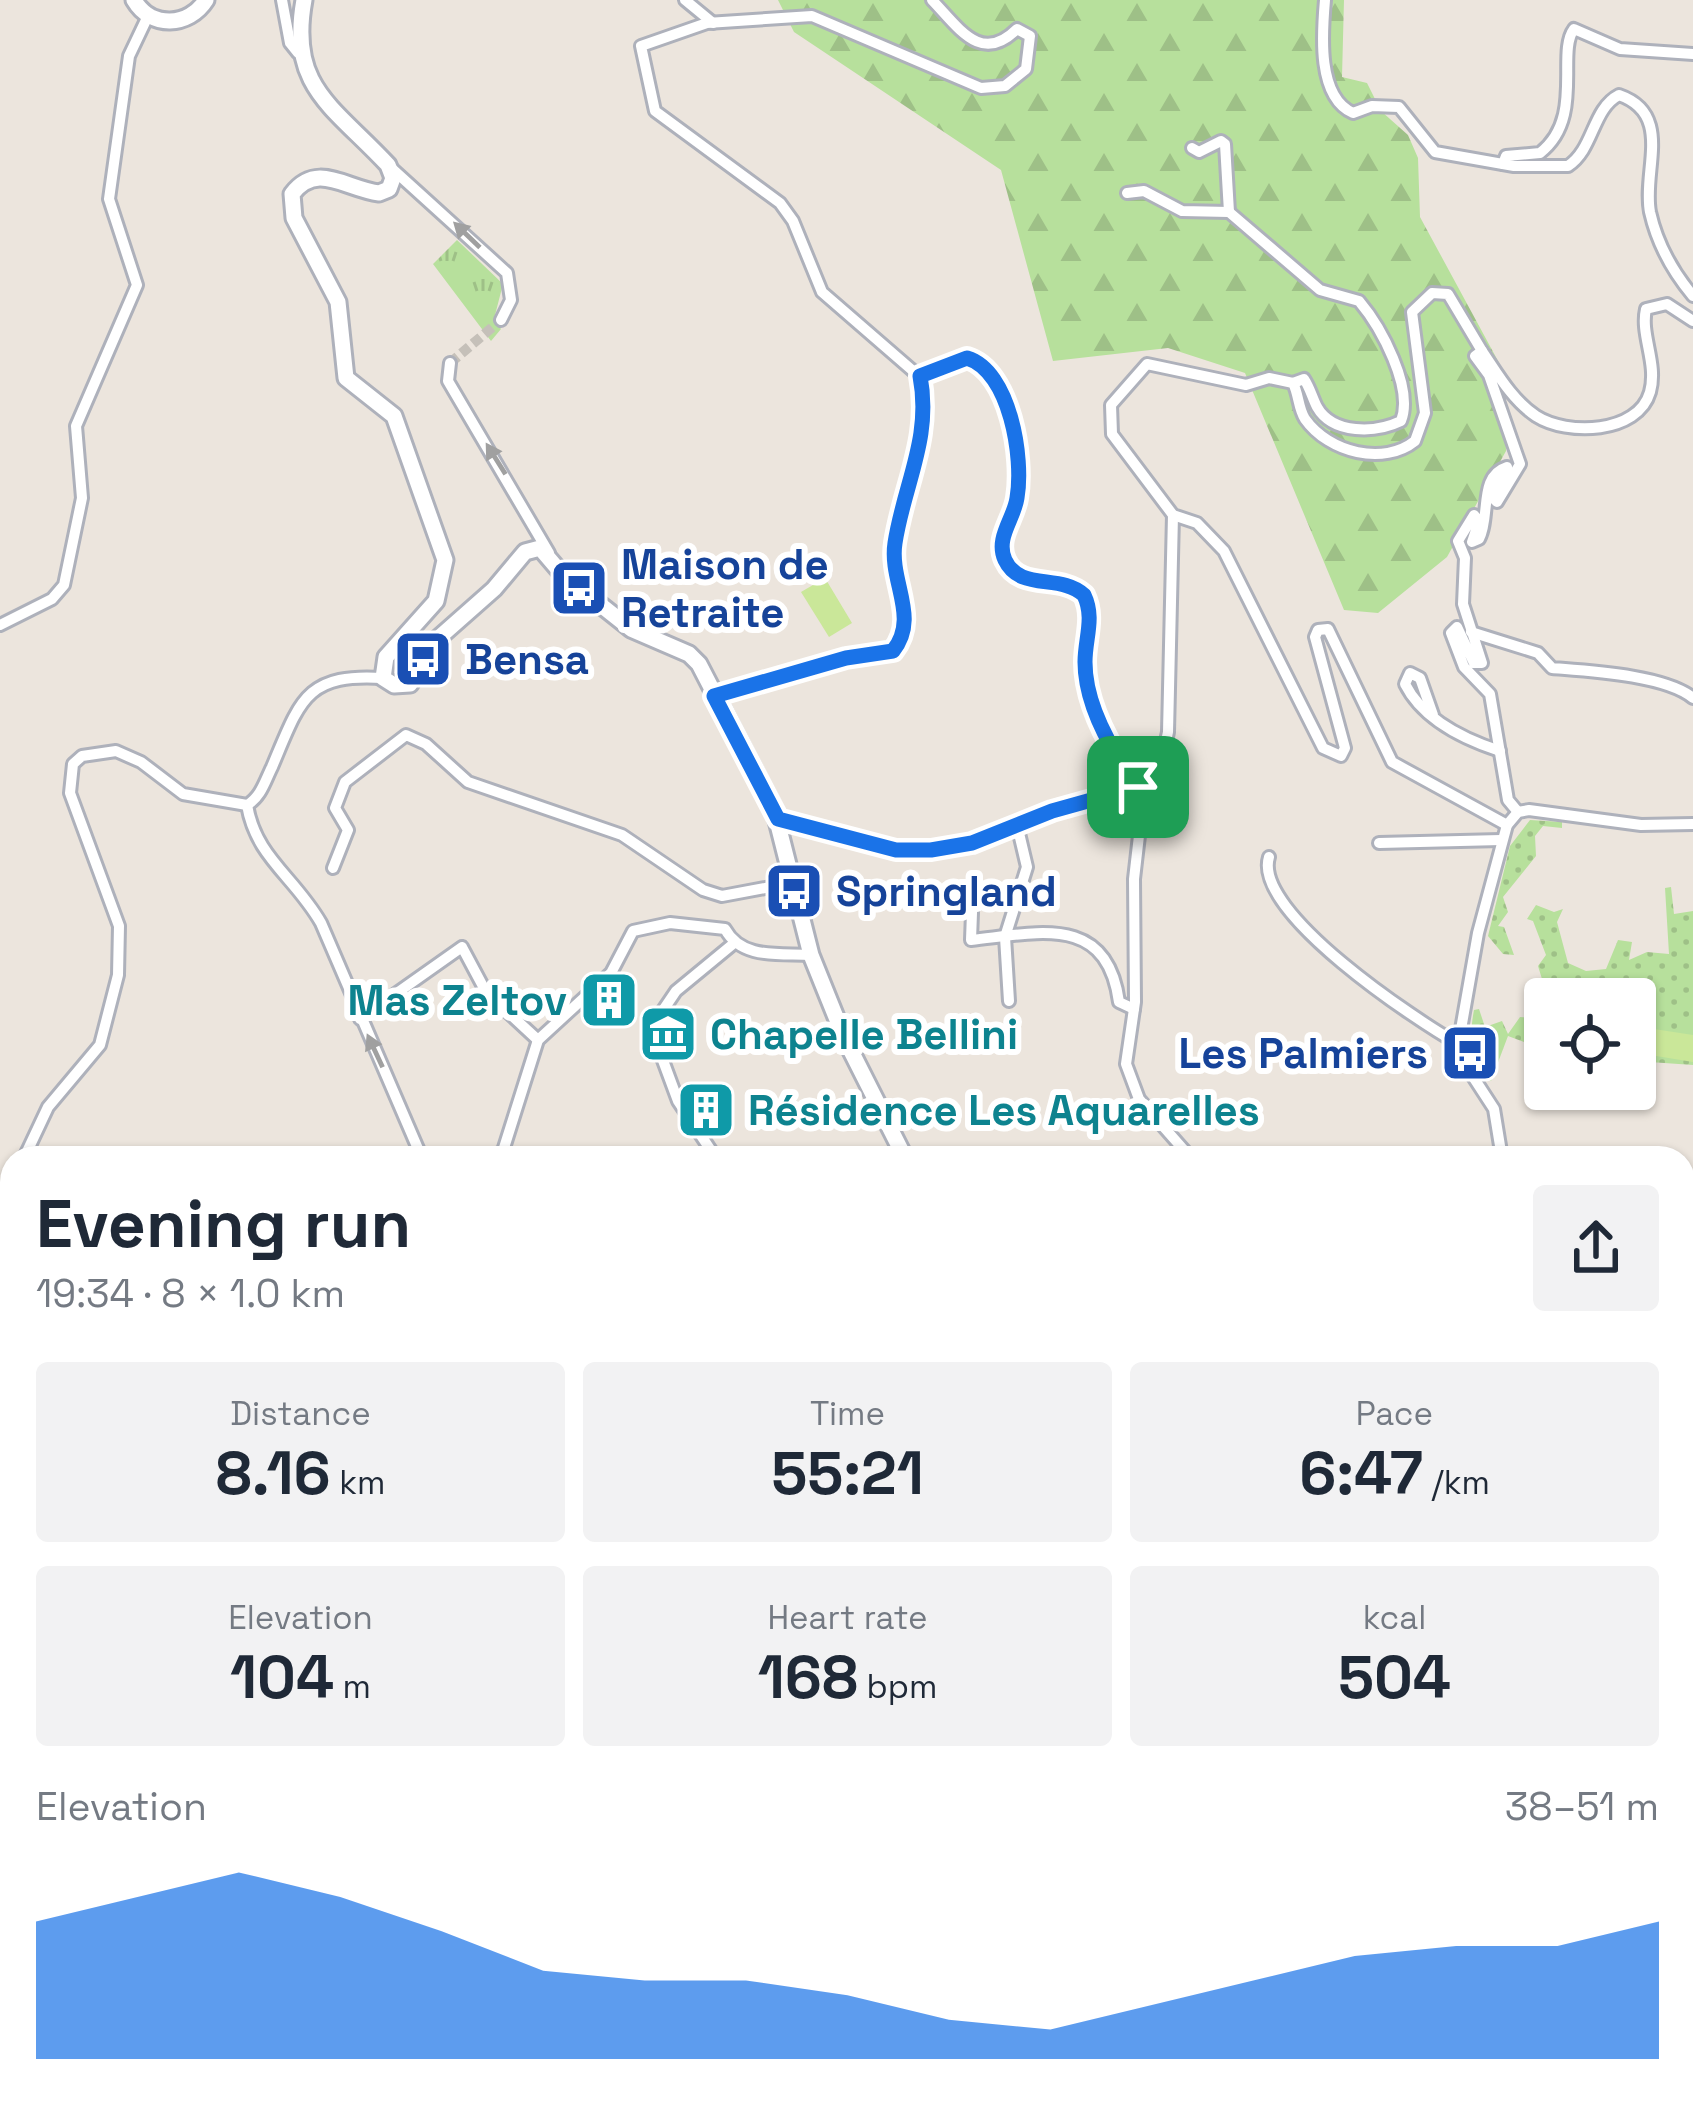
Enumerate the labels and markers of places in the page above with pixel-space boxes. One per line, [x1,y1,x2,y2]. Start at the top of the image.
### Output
place label: Maison de Retraite [621,538,829,639]
bus stop icon: Maison de Retraite [548,557,610,619]
bus stop icon: Bensa [392,628,454,690]
place label: Bensa [465,633,589,686]
pin [1087,736,1189,838]
bus stop icon: Springland [763,860,825,922]
place label: Springland [836,865,1057,918]
building icon: Mas Zeltov [578,969,640,1031]
place label: Mas Zeltov [347,974,567,1027]
museum icon: Chapelle Bellini [637,1003,699,1065]
place label: Chapelle Bellini [710,1008,1018,1061]
bus stop icon: Les Palmiers [1439,1022,1501,1084]
place label: Les Palmiers [1179,1027,1428,1080]
building icon: Résidence Les Aquarelles [675,1079,737,1141]
place label: Résidence Les Aquarelles [748,1084,1260,1137]

